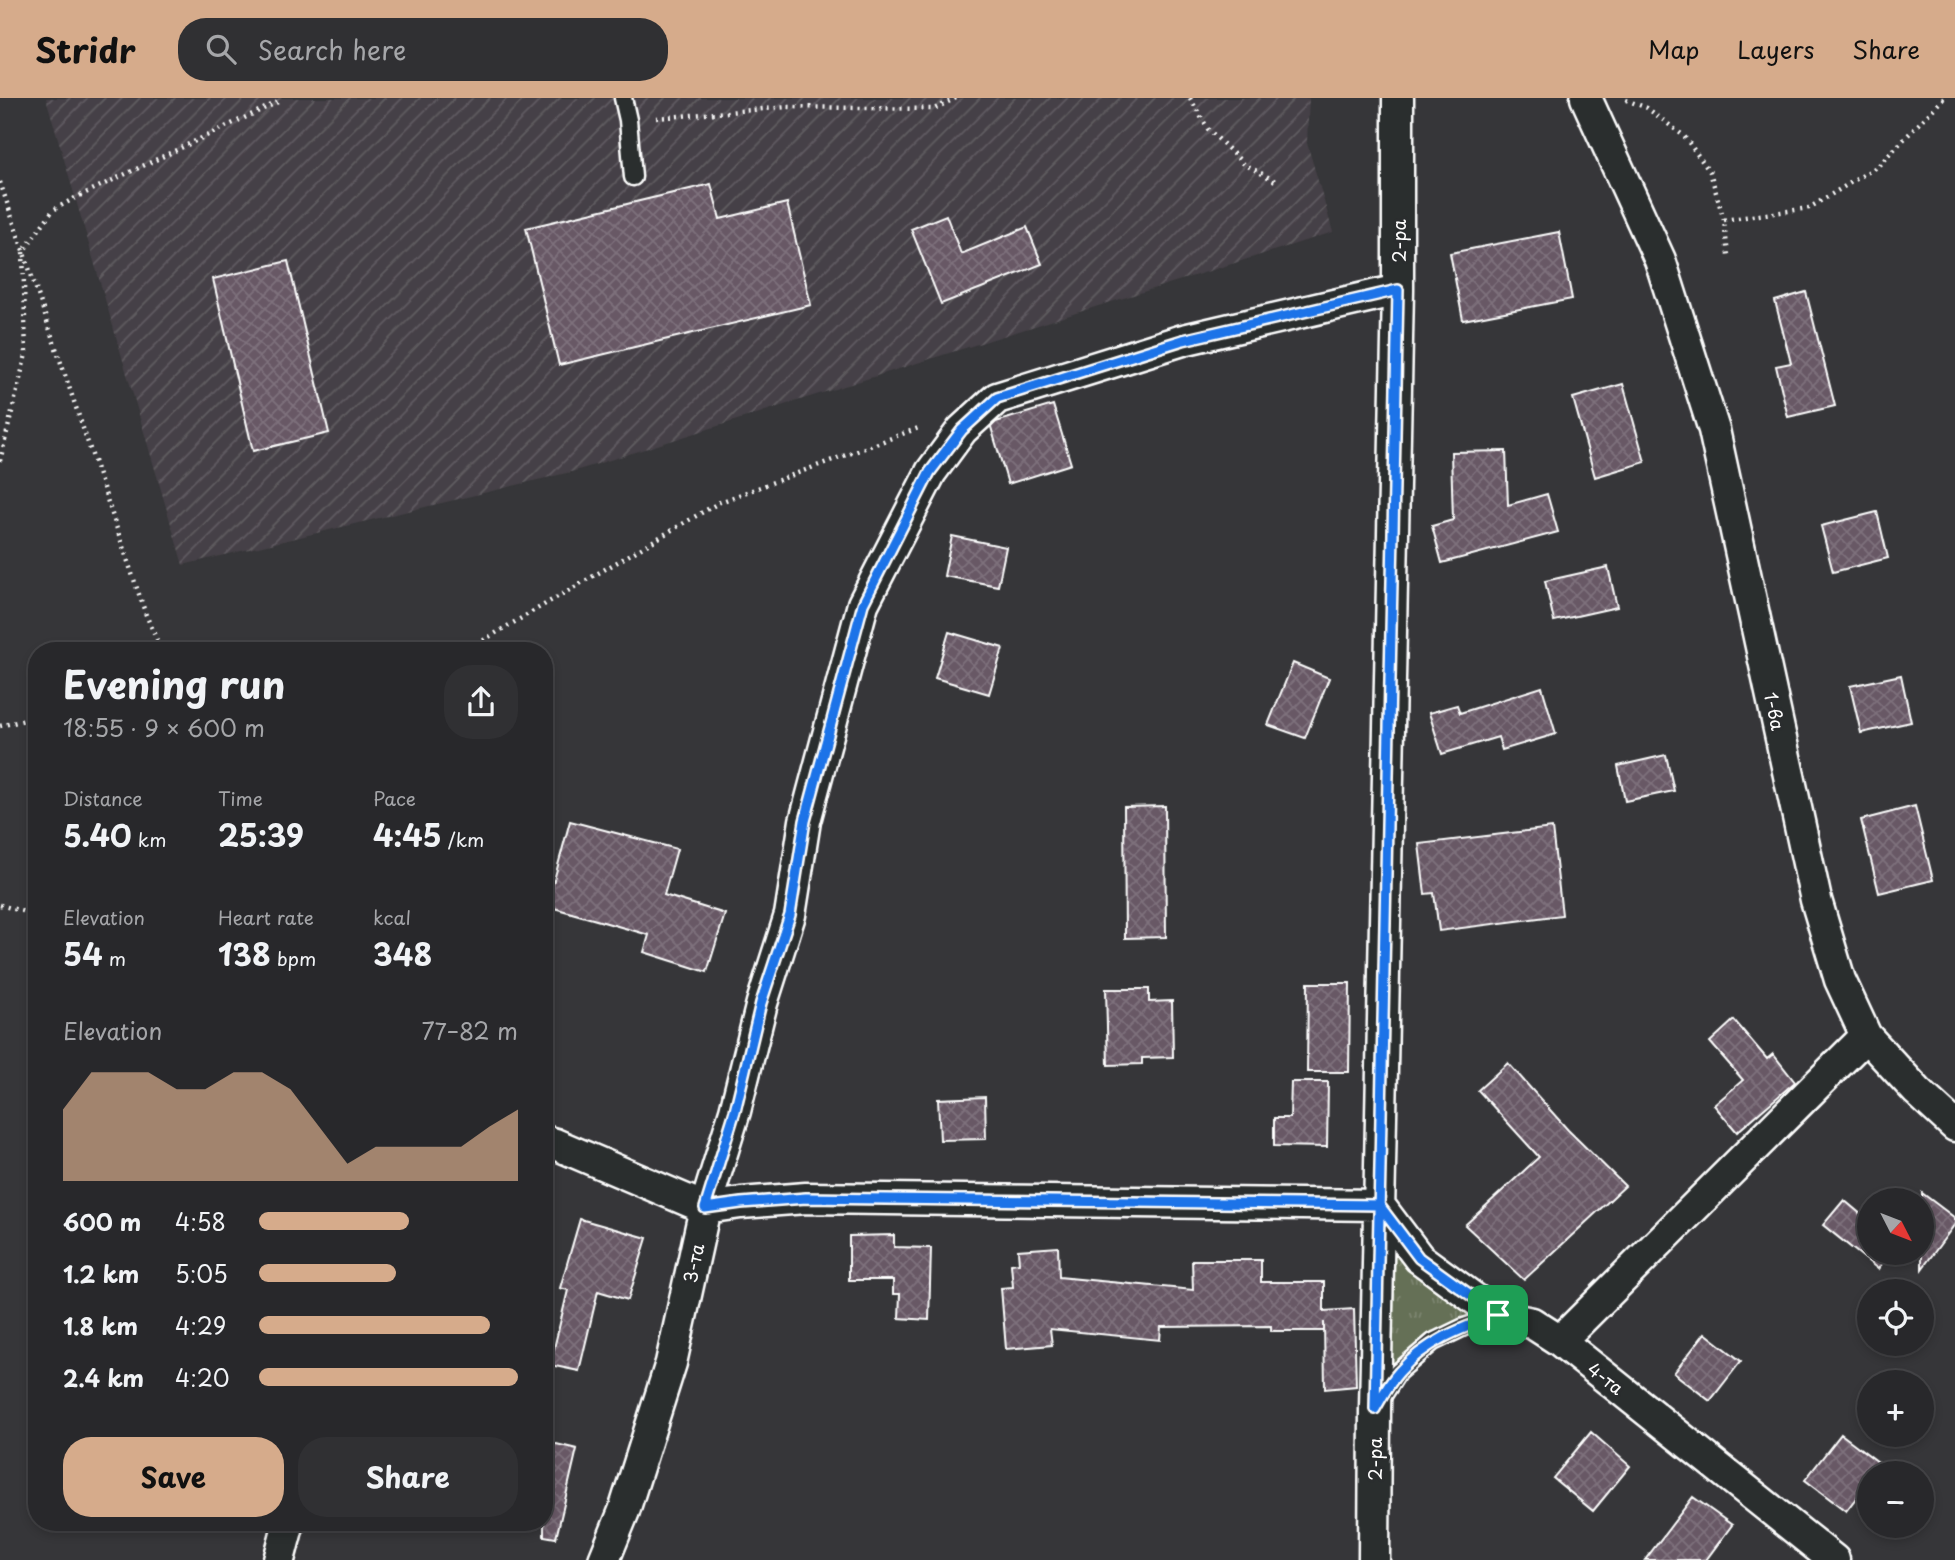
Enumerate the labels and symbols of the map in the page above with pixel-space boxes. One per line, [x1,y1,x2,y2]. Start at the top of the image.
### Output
street label: 2-ра [1385,219,1412,263]
street label: 1-ва [1758,689,1792,733]
north arrow [1857,1188,1934,1265]
street label: 3-та [676,1241,710,1285]
pin [1468,1285,1528,1345]
street label: 4-та [1582,1355,1630,1401]
street label: 2-ра [1361,1437,1388,1481]

